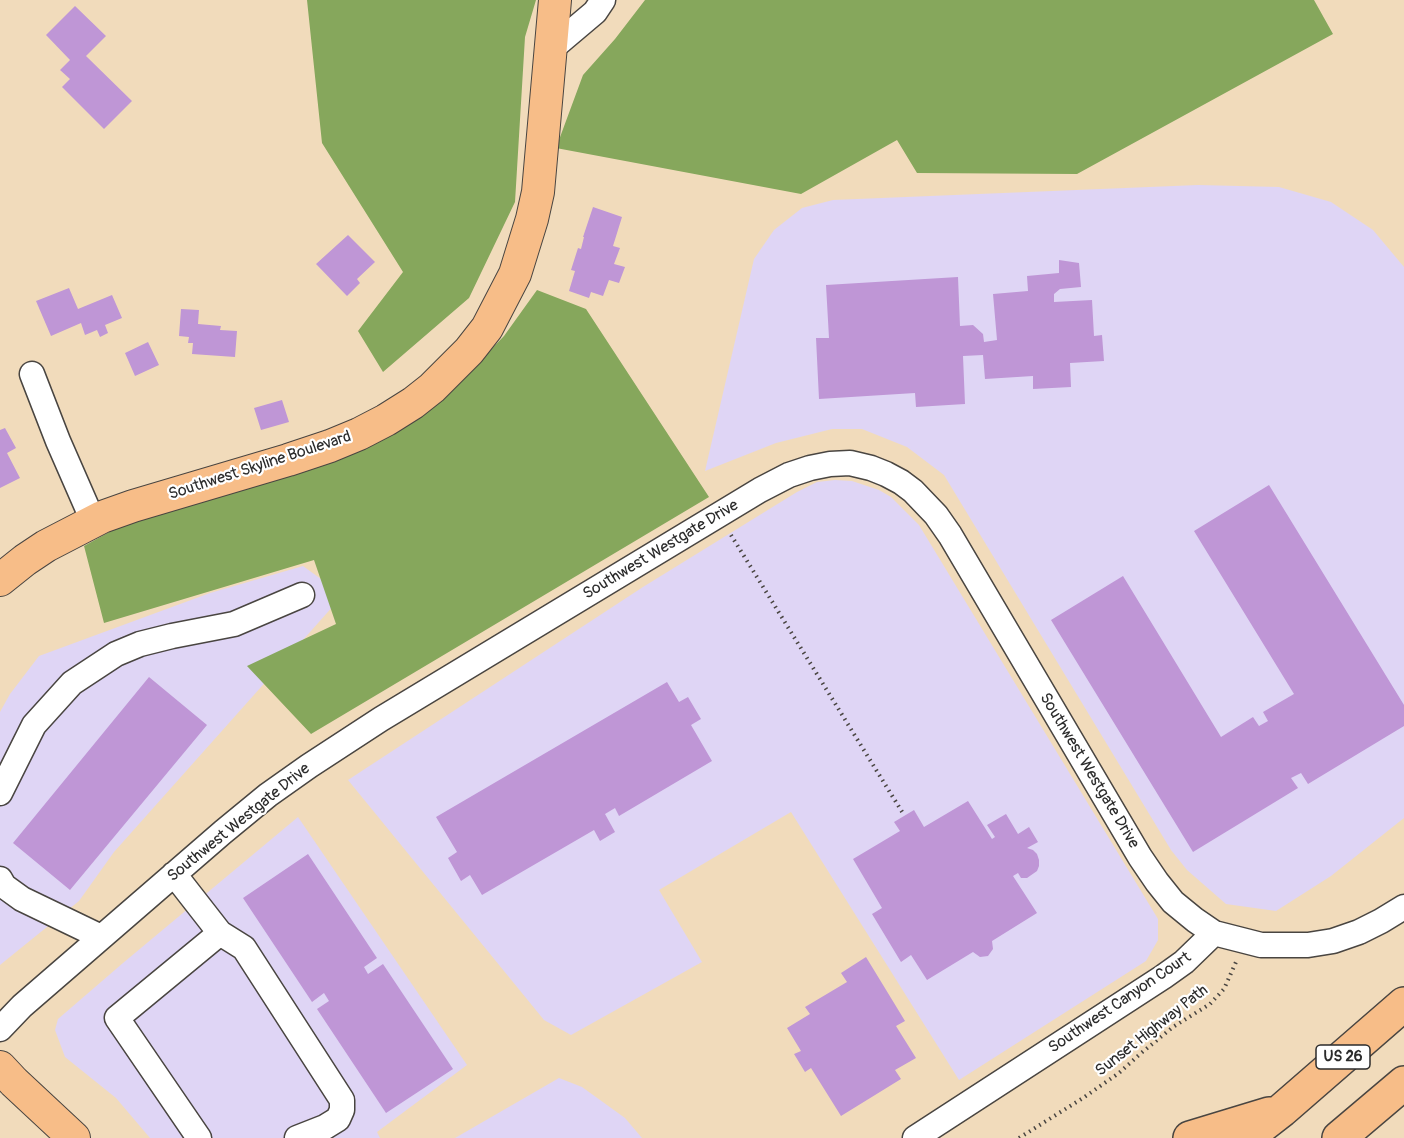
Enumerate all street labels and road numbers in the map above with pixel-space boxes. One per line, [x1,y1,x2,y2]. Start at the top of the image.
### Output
street label: Southwest Skyline Boulevard [166,427,354,505]
street label: Southwest Westgate Drive [580,496,742,604]
street label: Southwest Westgate Drive [1035,690,1143,852]
street label: Southwest Westgate Drive [164,760,314,886]
street label: Southwest Canyon Court [1045,948,1195,1058]
street label: Sunset Highway Path [1092,981,1212,1081]
road number: US 26 [1316,1045,1370,1069]

